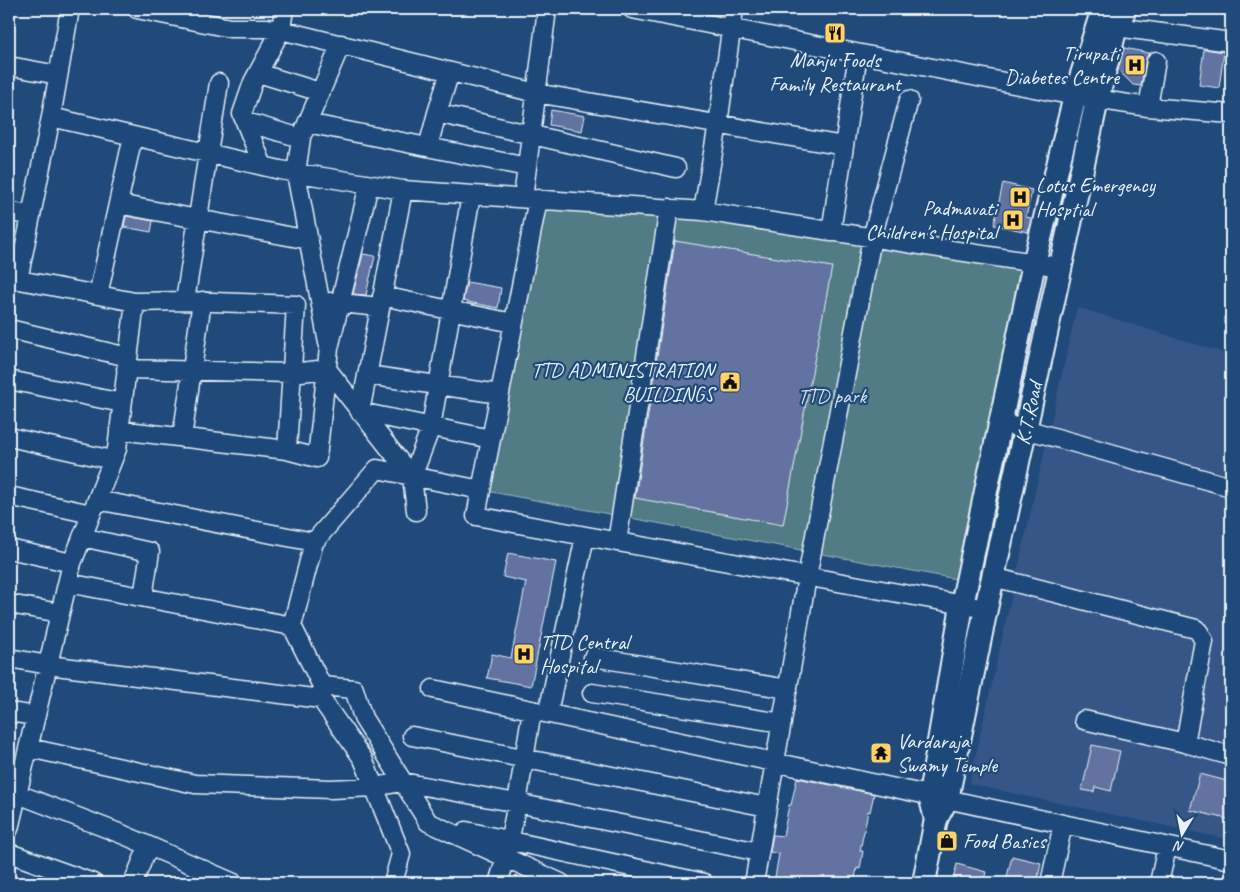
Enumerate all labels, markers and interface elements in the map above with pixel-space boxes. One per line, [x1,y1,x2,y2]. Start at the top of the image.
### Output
restaurant icon: Manju Foods Family Restaurant [823,21,847,45]
place label: Tirupati Diabetes Centre [1005,40,1122,90]
place label: Manju Foods Family Restaurant [769,47,903,97]
hospital icon: Tirupati Diabetes Centre [1123,53,1147,77]
place label: Lotus Emergency Hosptial [1036,172,1157,222]
hospital icon: Lotus Emergency Hosptial [1008,185,1032,209]
place label: Padmavati Children's Hospital [866,195,1000,245]
hospital icon: Padmavati Children's Hospital [1001,208,1025,232]
place label: TTD ADMINISTRATION BUILDINGS [531,357,717,407]
public building icon: TTD ADMINISTRATION BUILDINGS [718,370,742,394]
street label: K.T.Road [1009,376,1049,447]
park label: TTD park [798,383,868,409]
place label: TTD Central Hospital [540,629,632,679]
hospital icon: TTD Central Hospital [512,642,536,666]
place label: Vardaraja Swamy Temple [897,728,998,778]
temple icon: Vardaraja Swamy Temple [869,741,893,765]
north arrow [1158,810,1208,860]
place label: Food Basics [963,828,1048,854]
shop icon: Food Basics [935,829,959,853]
text: N [1172,837,1186,855]

